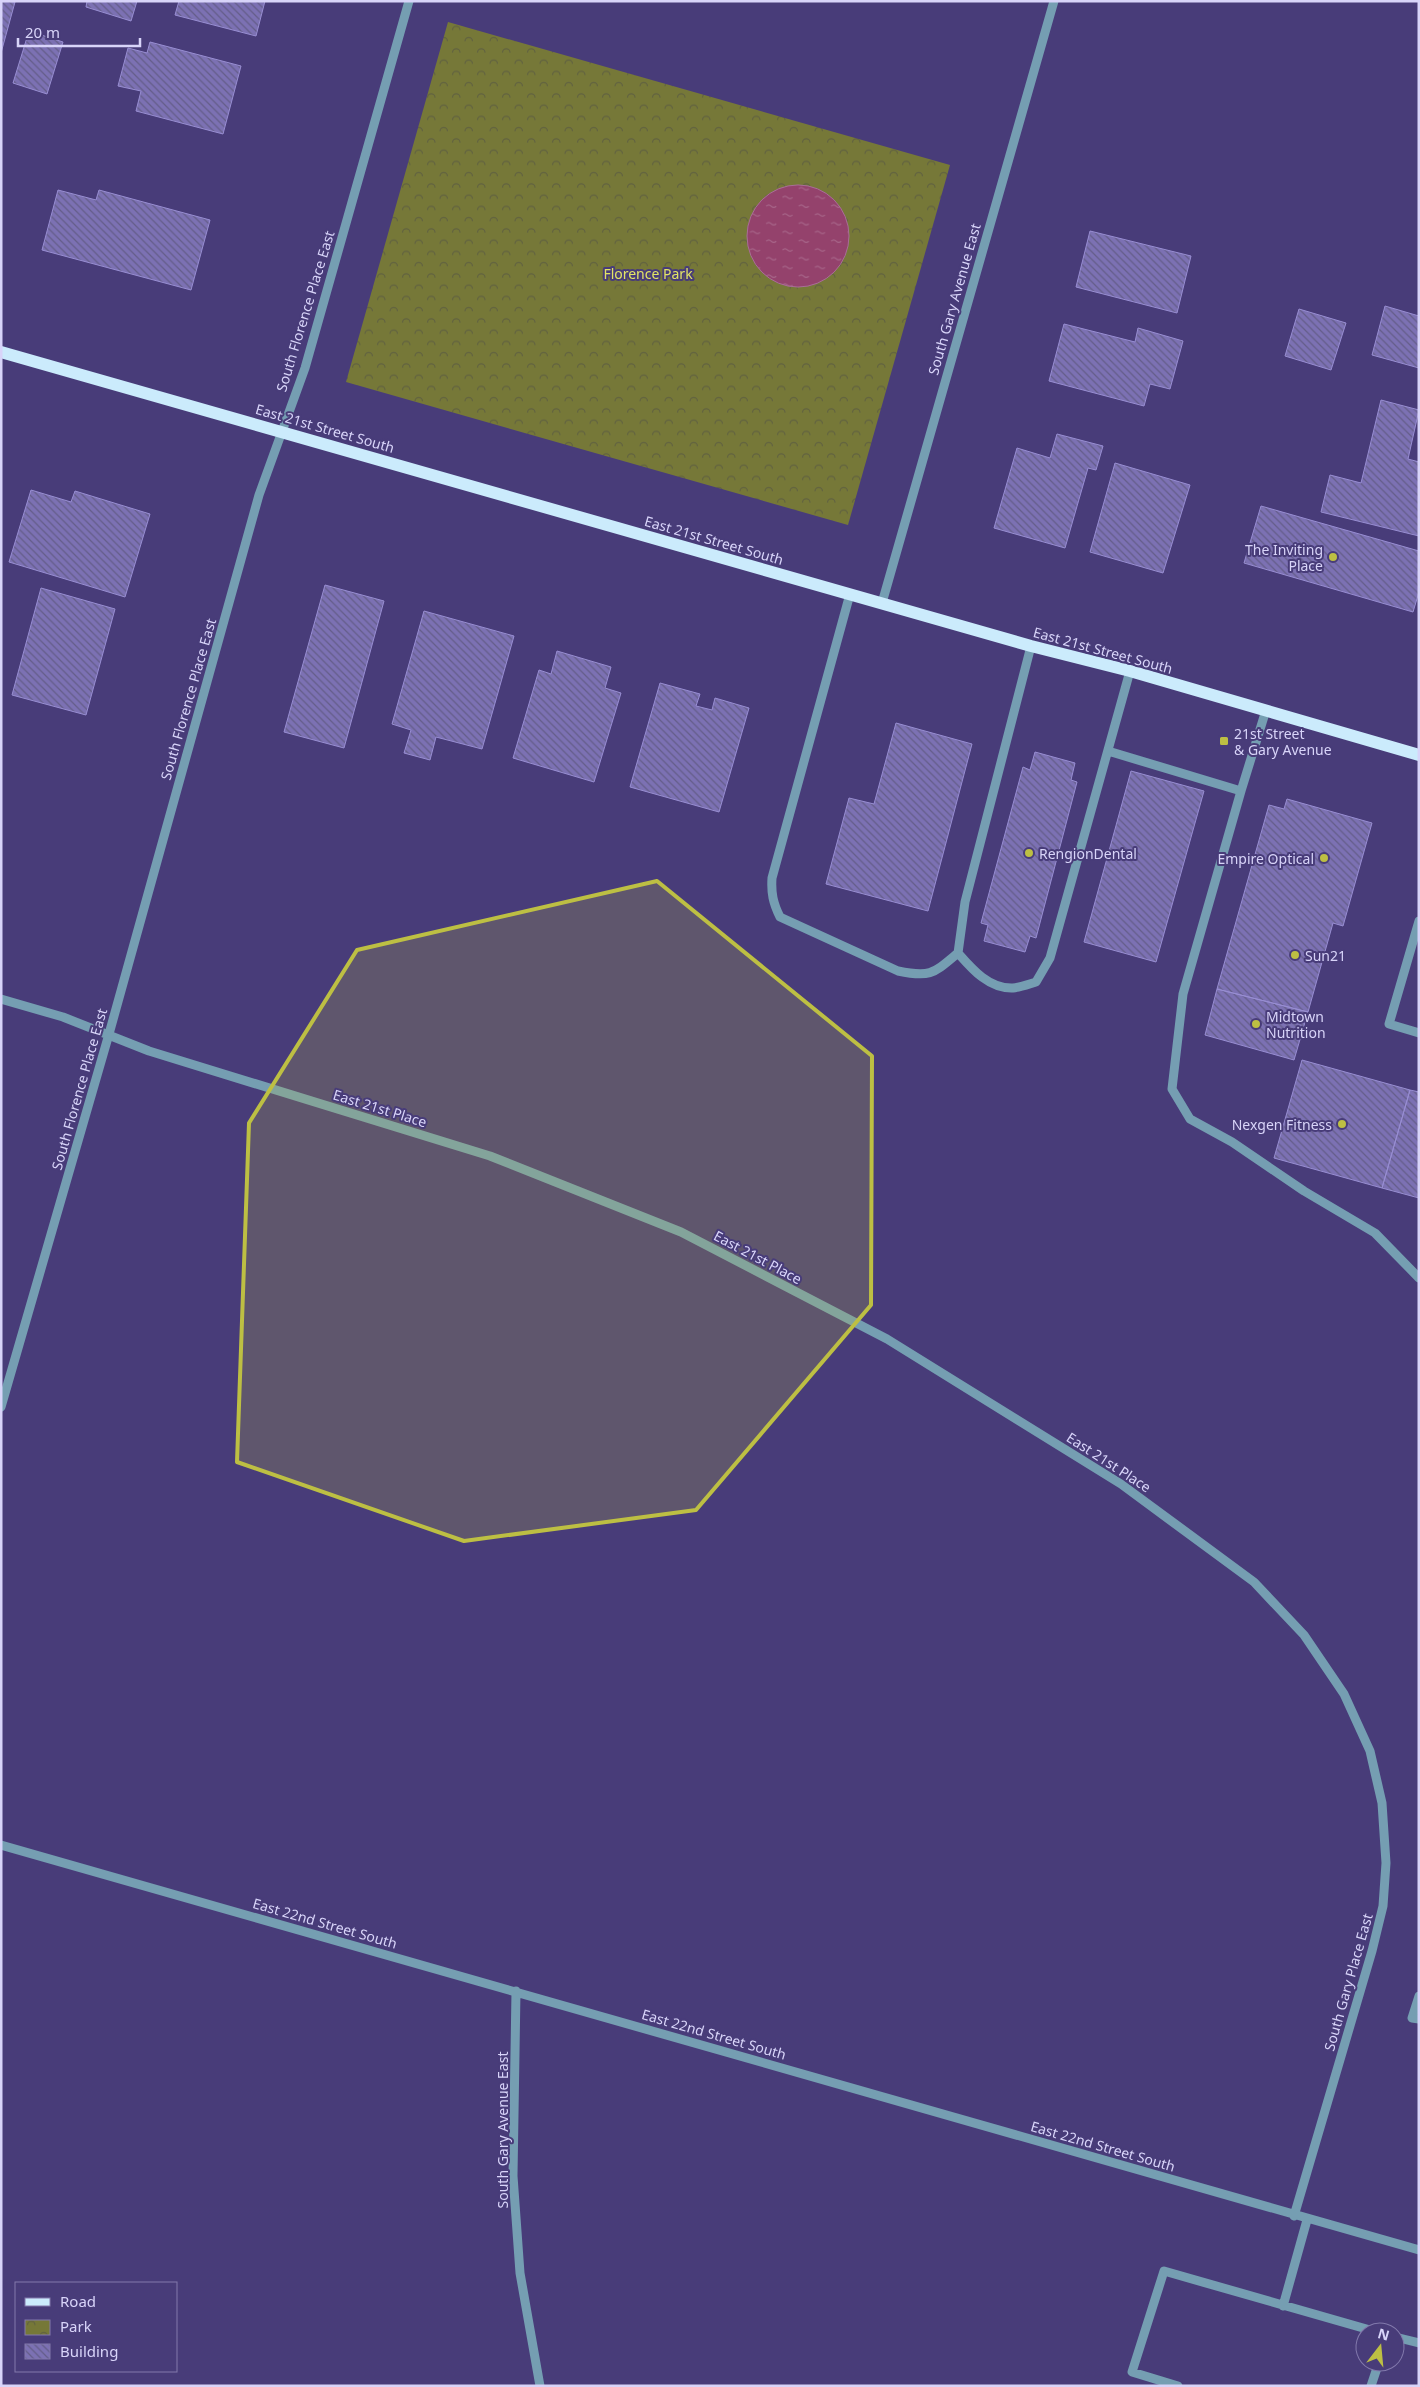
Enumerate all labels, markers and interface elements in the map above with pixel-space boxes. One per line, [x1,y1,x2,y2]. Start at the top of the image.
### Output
scale bar [18,15,140,47]
text: 20 m [25,22,60,42]
street label: South Gary Avenue East [923,221,985,377]
street label: South Florence Place East [271,228,339,394]
park label: Florence Park [603,264,693,283]
street label: East 21st Street South [253,399,397,457]
street label: East 21st Street South [642,511,786,569]
place label: The Inviting Place [1245,540,1323,575]
marker: The Inviting Place [1327,551,1339,563]
street label: South Florence Place East [156,616,220,782]
street label: East 21st Street South [1031,622,1175,678]
place label: 21st Street & Gary Avenue [1234,724,1332,759]
marker: 21st Street & Gary Avenue [1218,735,1230,747]
place label: RengionDental [1039,844,1137,863]
marker: RengionDental [1023,847,1035,859]
place label: Empire Optical [1217,849,1314,868]
marker: Empire Optical [1318,852,1330,864]
place label: Sun21 [1305,946,1346,965]
marker: Sun21 [1289,949,1301,961]
street label: South Florence Place East [47,1006,111,1172]
place label: Midtown Nutrition [1266,1007,1326,1042]
marker: Midtown Nutrition [1250,1018,1262,1030]
street label: East 21st Place [331,1085,429,1131]
place label: Nexgen Fitness [1232,1115,1332,1134]
marker: Nexgen Fitness [1336,1118,1348,1130]
street label: East 21st Place [711,1226,805,1288]
street label: East 21st Place [1063,1428,1155,1496]
street label: East 22nd Street South [251,1893,399,1953]
street label: South Gary Place East [1319,1911,1377,2053]
street label: East 22nd Street South [640,2004,788,2064]
street label: South Gary Avenue East [493,2052,512,2208]
street label: East 22nd Street South [1029,2116,1177,2176]
legend [15,2282,178,2372]
text: Road [60,2291,96,2311]
text: Park [60,2316,92,2336]
north arrow [1355,2322,1405,2372]
text: N [1376,2323,1392,2345]
text: Building [60,2341,118,2361]

